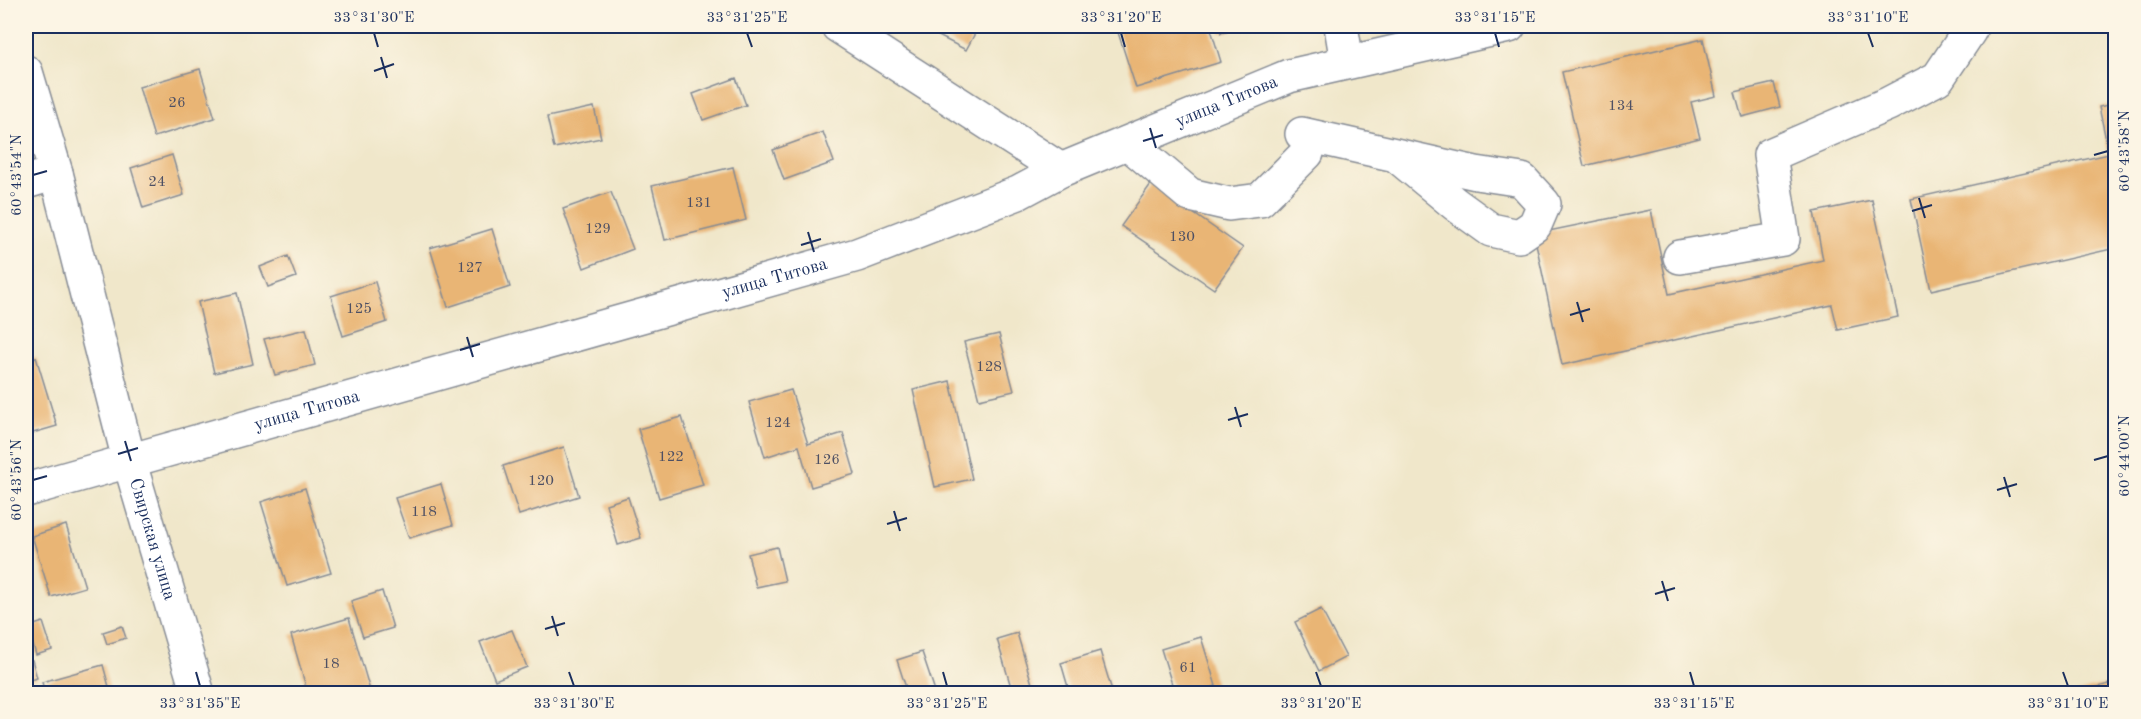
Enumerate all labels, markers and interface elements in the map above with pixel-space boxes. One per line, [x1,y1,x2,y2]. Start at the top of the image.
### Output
text: 33°31'30"E [334,11,414,26]
text: 33°31'25"E [707,11,787,26]
text: 33°31'20"E [1081,11,1161,26]
text: 33°31'15"E [1455,11,1535,26]
text: 33°31'10"E [1828,11,1908,26]
street label: улица Титова [1173,73,1280,131]
house number: 26 [168,96,186,111]
house number: 134 [1608,99,1634,114]
text: 60°43'58"N [2118,110,2133,192]
text: 60°43'54"N [10,134,25,216]
house number: 24 [148,175,166,190]
house number: 131 [686,196,712,211]
house number: 129 [585,222,611,237]
house number: 130 [1169,230,1195,245]
street label: улица Титова [720,255,829,302]
house number: 127 [457,261,483,276]
house number: 125 [346,302,372,317]
house number: 128 [976,360,1002,375]
street label: улица Титова [252,387,362,434]
text: 60°44'00"N [2118,415,2133,497]
house number: 124 [765,416,791,431]
text: 60°43'56"N [10,439,25,521]
house number: 122 [658,450,684,465]
house number: 126 [814,453,840,468]
house number: 120 [528,474,554,489]
street label: Свирская улица [126,476,179,602]
house number: 118 [411,505,437,520]
house number: 18 [322,657,340,672]
house number: 61 [1179,661,1197,676]
text: 33°31'35"E [160,697,240,712]
text: 33°31'30"E [534,697,614,712]
text: 33°31'25"E [907,697,987,712]
text: 33°31'20"E [1281,697,1361,712]
text: 33°31'15"E [1654,697,1734,712]
text: 33°31'10"E [2028,697,2108,712]

